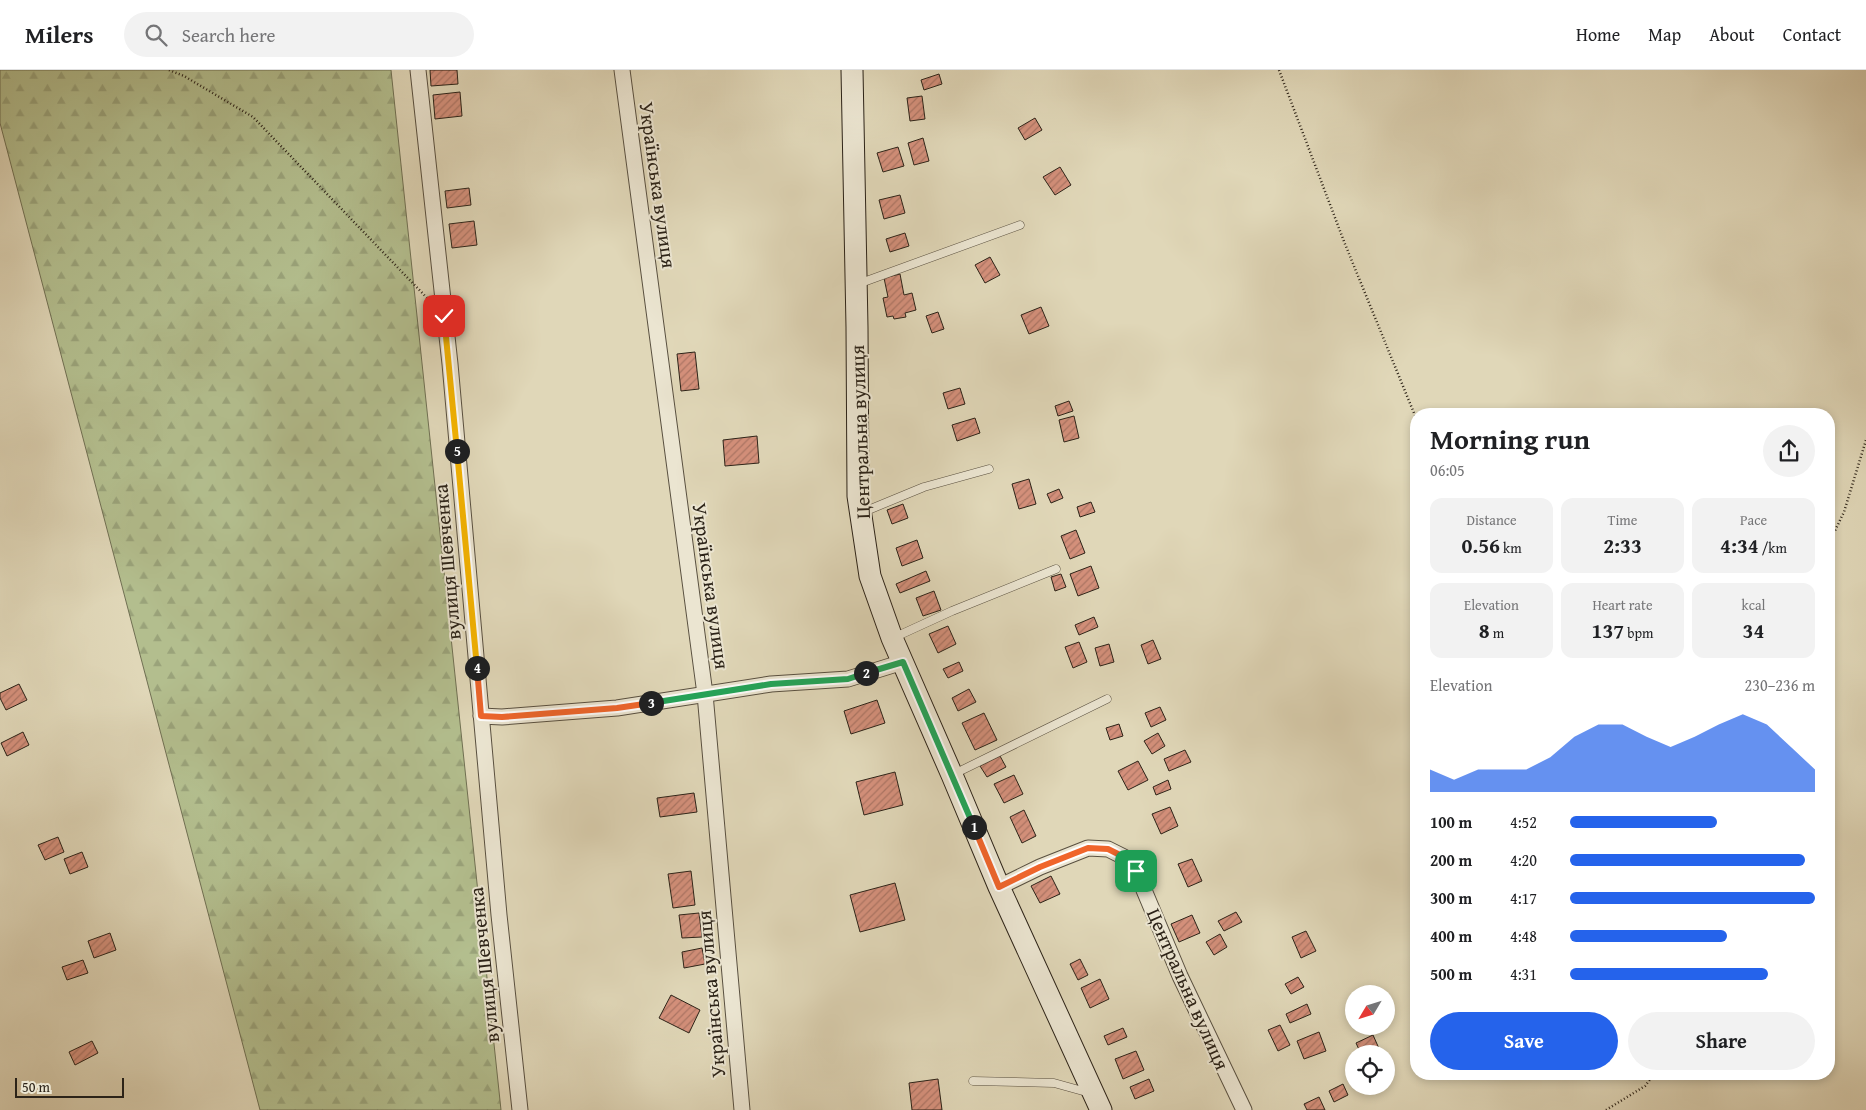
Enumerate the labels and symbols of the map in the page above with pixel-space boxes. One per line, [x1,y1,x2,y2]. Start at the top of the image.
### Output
street label: Українська вулиця [632,100,685,270]
pin [423,295,465,337]
street label: Центральна вулиця [842,344,877,520]
pin: 5 [444,438,470,464]
street label: вулиця Шевченка [425,482,468,641]
street label: Українська вулиця [685,501,738,671]
pin: 4 [464,656,490,680]
pin: 2 [854,660,878,686]
pin: 3 [638,690,664,716]
pin: 1 [962,814,986,840]
pin [1115,850,1157,892]
street label: вулиця Шевченка [461,885,506,1044]
street label: Центральна вулиця [1140,903,1237,1074]
street label: Українська вулиця [689,909,732,1079]
north arrow [1345,985,1395,1035]
scale bar [15,1075,124,1098]

